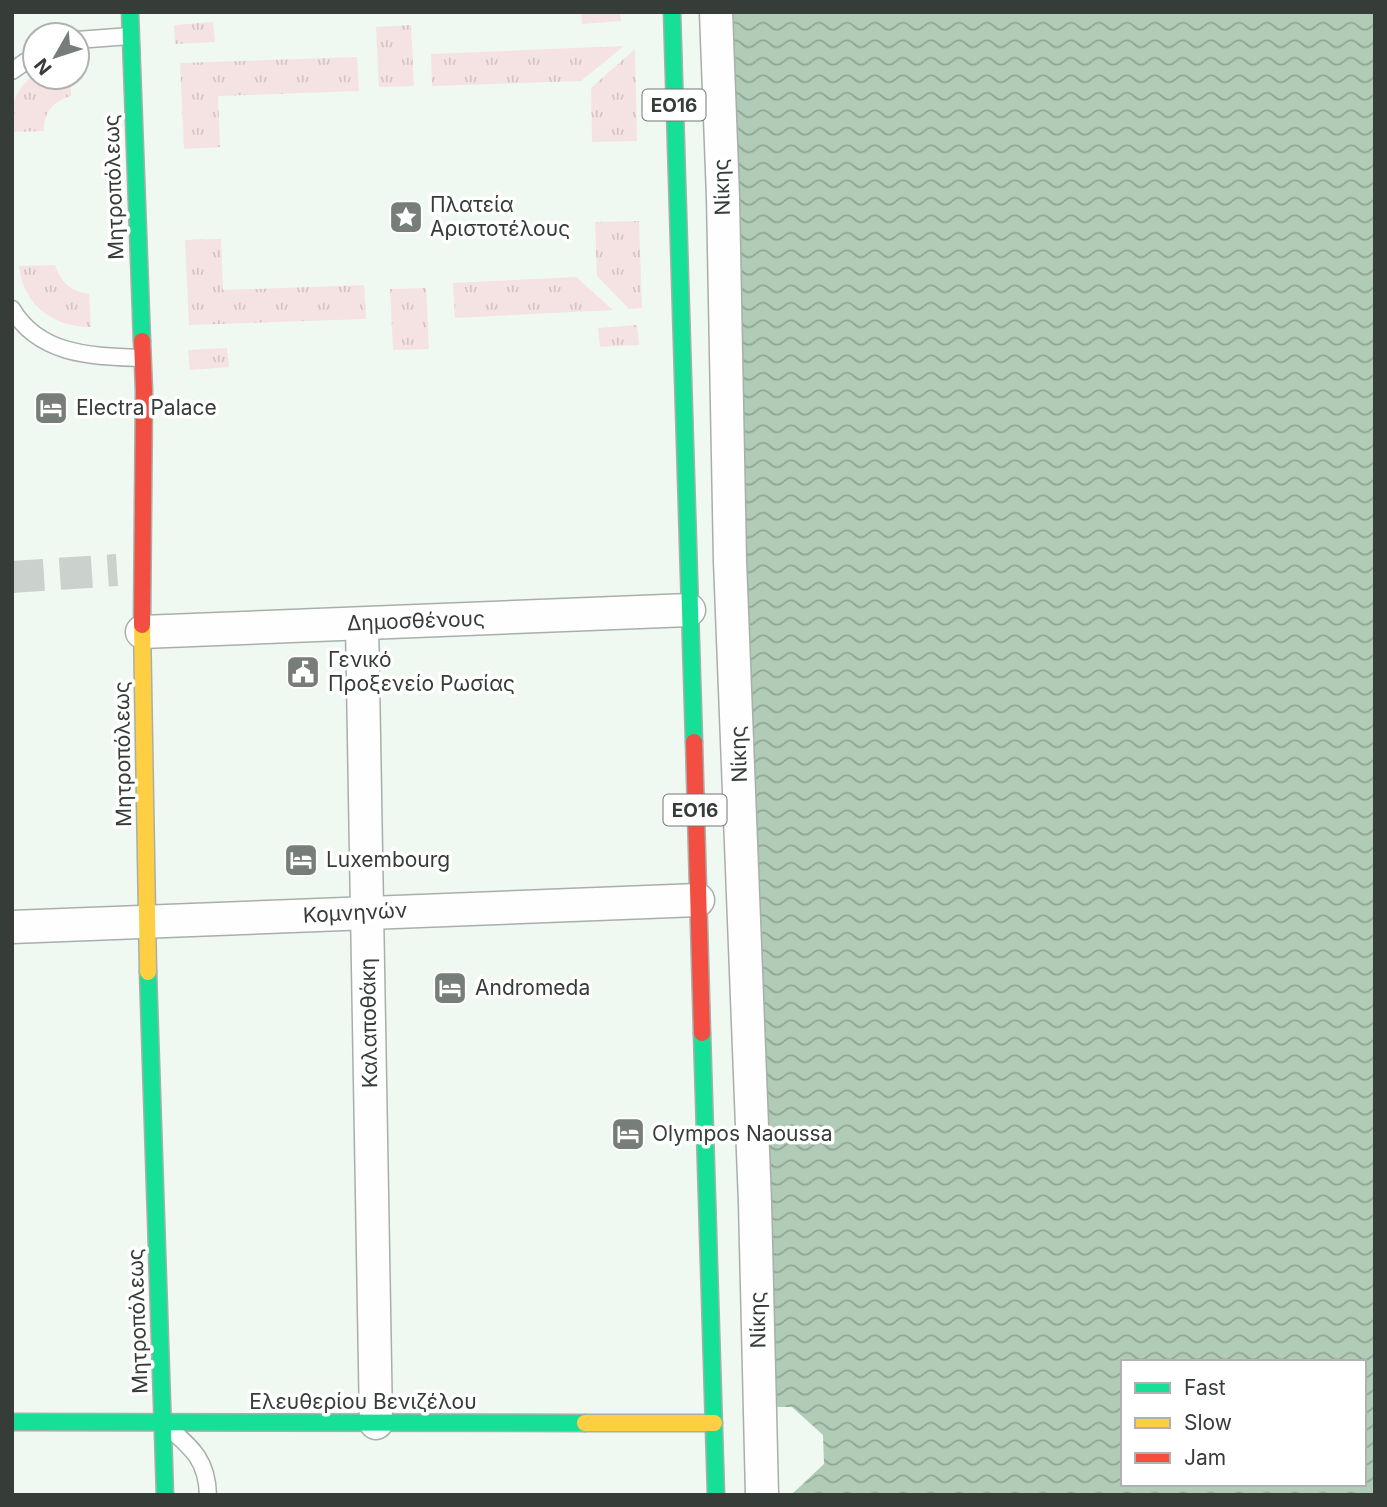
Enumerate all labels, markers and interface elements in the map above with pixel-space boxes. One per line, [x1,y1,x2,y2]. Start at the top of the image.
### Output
north arrow [21,21,91,91]
text: N [30,54,57,79]
road number: ΕΟ16 [642,90,706,120]
street label: Μητροπόλεως [98,114,129,260]
street label: Νίκης [708,158,735,216]
place label: Πλατεία Αριστοτέλους [430,192,570,241]
place icon: Πλατεία Αριστοτέλους [387,198,425,236]
hotel icon: Electra Palace [32,389,70,427]
place label: Electra Palace [76,395,217,420]
street label: Δημοσθένους [347,606,485,635]
place label: Γενικό Προξενείο Ρωσίας [328,647,515,696]
public building icon: Γενικό Προξενείο Ρωσίας [284,653,322,691]
street label: Μητροπόλεως [109,681,136,827]
street label: Νίκης [725,725,752,783]
road number: ΕΟ16 [664,794,726,825]
hotel icon: Luxembourg [282,841,320,879]
place label: Luxembourg [326,847,450,872]
street label: Κομνηνών [302,897,408,928]
street label: Καλαποθάκη [355,958,382,1088]
hotel icon: Andromeda [431,969,469,1007]
place label: Andromeda [475,975,590,1000]
hotel icon: Olympos Naoussa [609,1115,647,1153]
place label: Olympos Naoussa [652,1121,832,1146]
street label: Μητροπόλεως [122,1248,153,1394]
street label: Νίκης [745,1291,770,1349]
legend [1121,1360,1366,1486]
text: Fast [1184,1375,1226,1400]
street label: Ελευθερίου Βενιζέλου [249,1389,477,1414]
text: Slow [1184,1410,1232,1435]
text: Jam [1184,1445,1226,1470]

